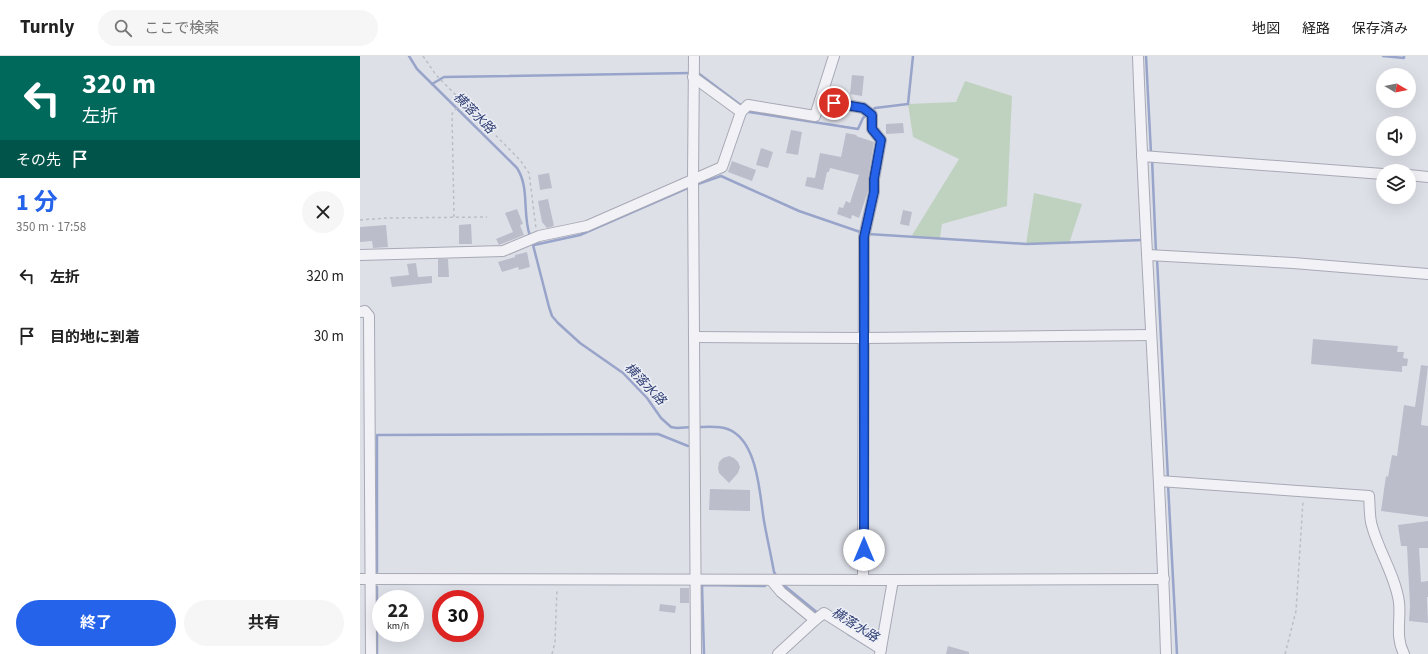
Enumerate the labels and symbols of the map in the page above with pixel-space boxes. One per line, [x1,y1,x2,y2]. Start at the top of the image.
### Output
north arrow [1376,68,1416,108]
pin [817,86,851,120]
water label: 横落水路 [449,88,499,138]
water label: 横落水路 [620,359,670,410]
position arrow [843,529,885,571]
speed limit sign: 30 [432,590,484,642]
water label: 横落水路 [828,604,883,647]

